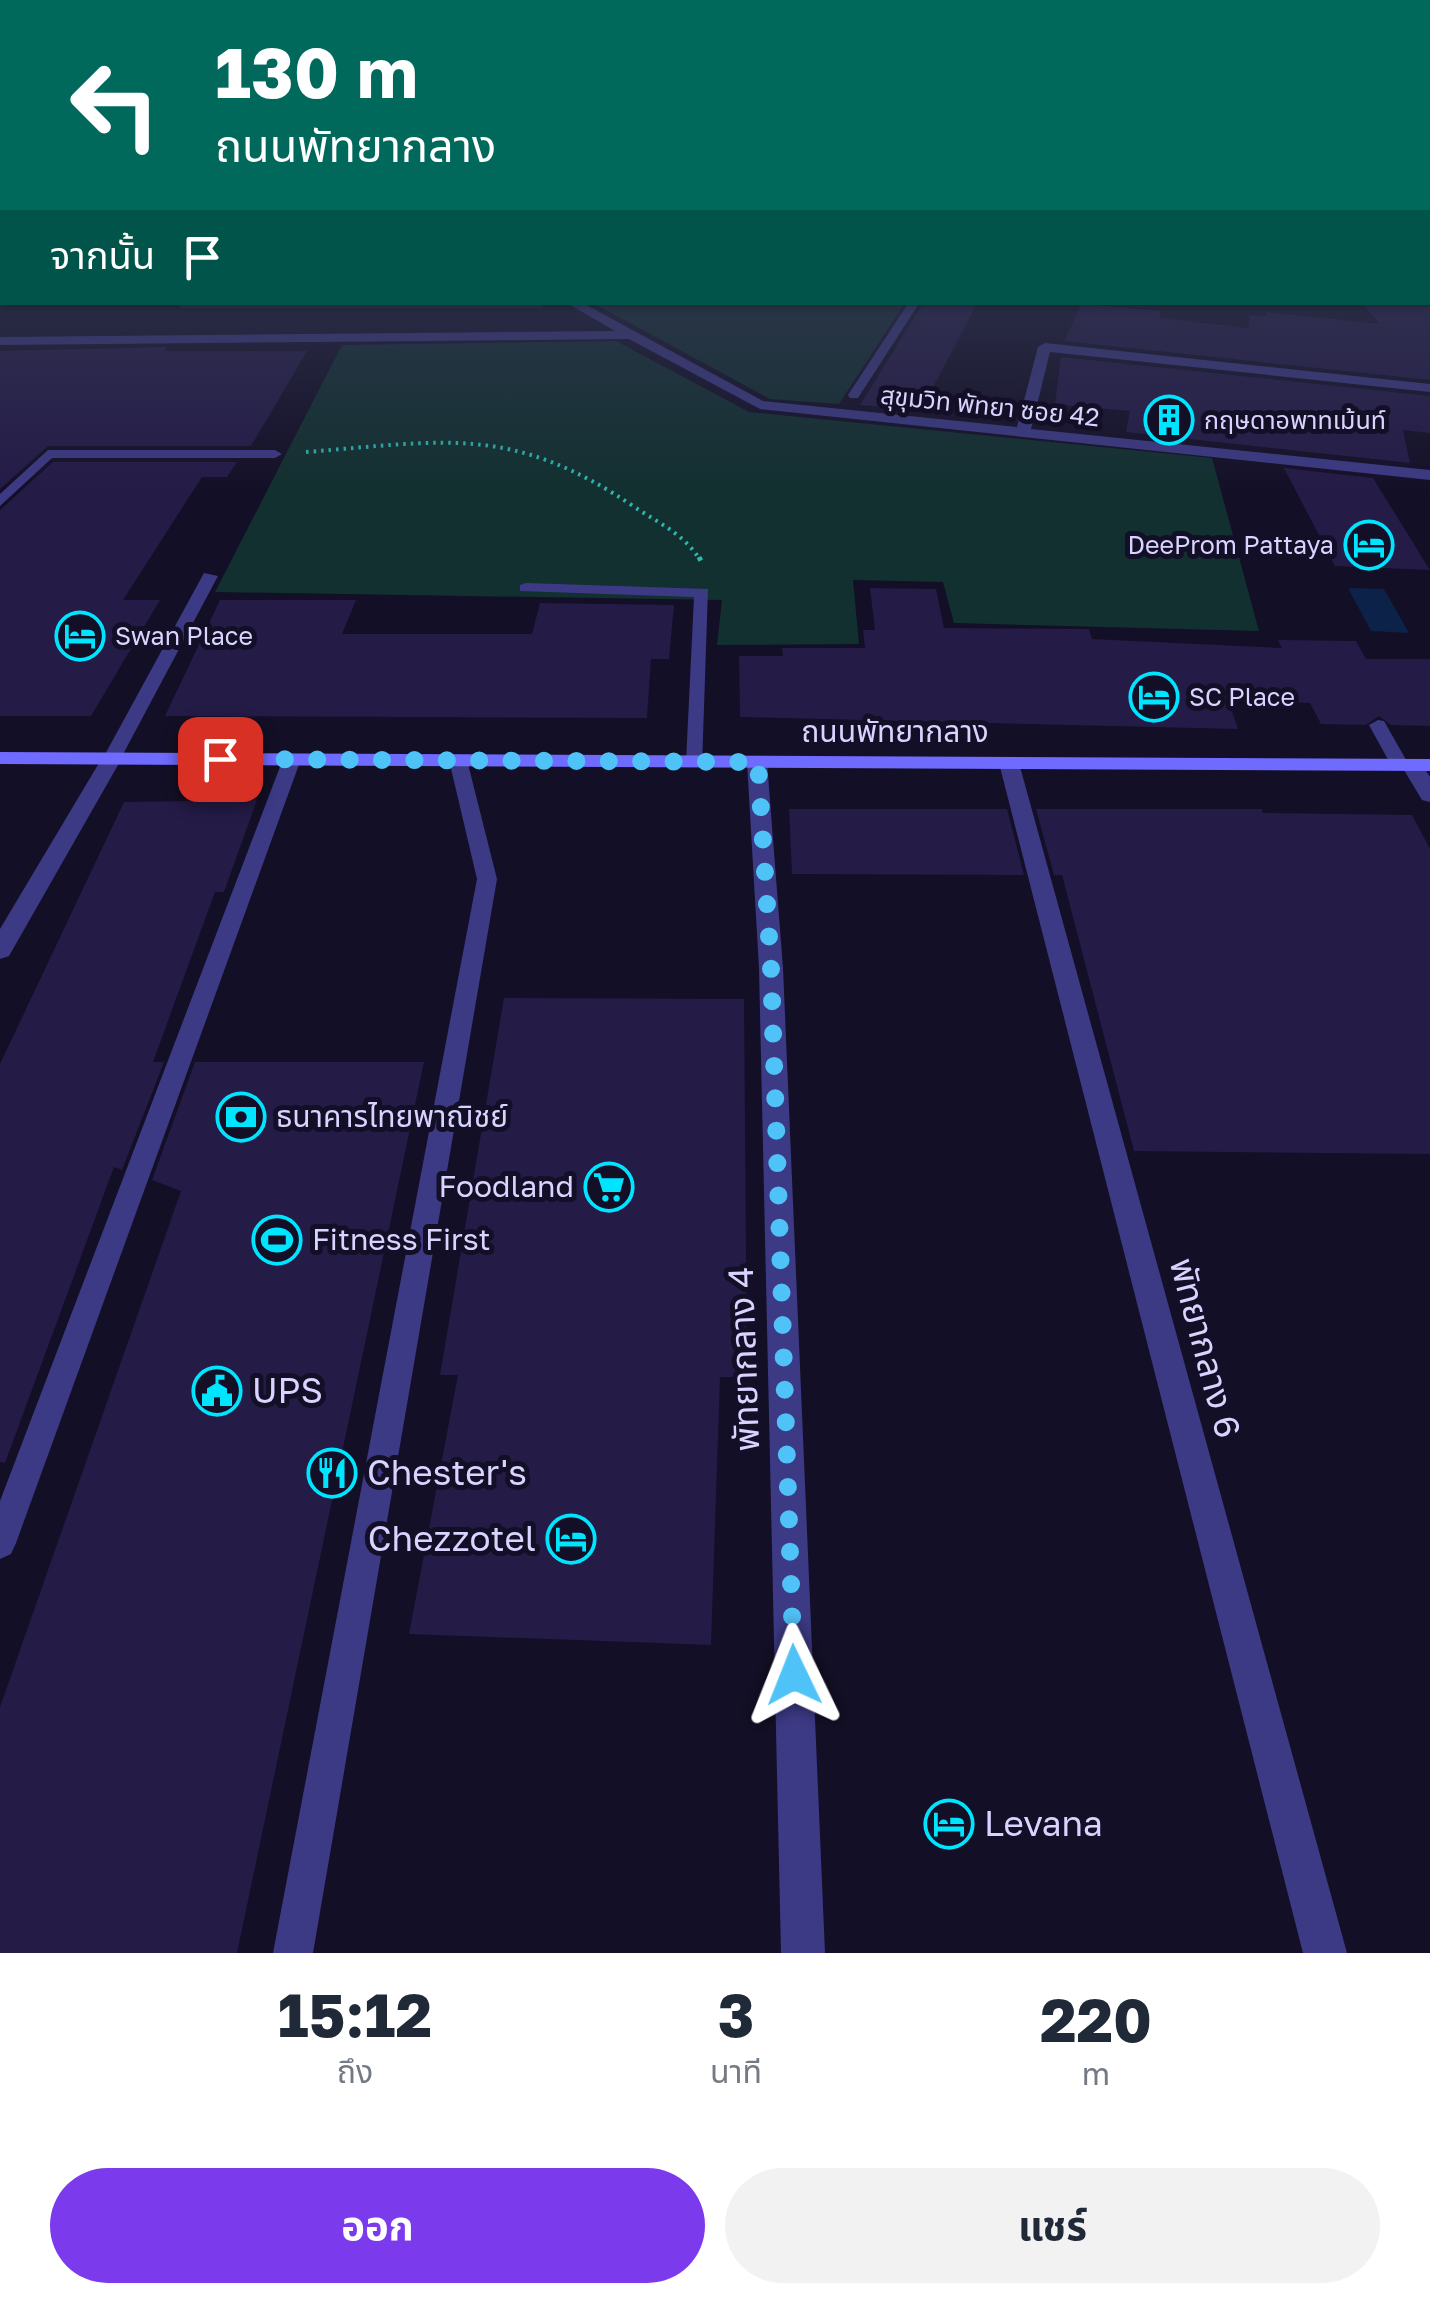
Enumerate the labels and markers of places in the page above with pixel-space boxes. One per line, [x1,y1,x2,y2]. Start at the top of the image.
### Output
building icon: กฤษดาอพาทเม้นท์ [1143,394,1195,446]
place label: กฤษดาอพาทเม้นท์ [1204,404,1386,435]
hotel icon: DeeProm Pattaya [1343,519,1395,571]
place label: DeeProm Pattaya [1127,529,1334,560]
hotel icon: Swan Place [54,610,106,662]
place label: Swan Place [115,620,253,651]
hotel icon: SC Place [1128,671,1180,723]
place label: SC Place [1189,681,1295,712]
pin [178,717,263,802]
bank icon: ธนาคารไทยพาณิชย์ [215,1091,267,1143]
place label: ธนาคารไทยพาณิชย์ [276,1098,508,1134]
supermarket icon: Foodland [583,1161,635,1213]
place label: Foodland [439,1168,574,1204]
sports icon: Fitness First [251,1214,303,1266]
place label: Fitness First [312,1221,491,1257]
public building icon: UPS [191,1365,243,1417]
place label: UPS [252,1369,323,1411]
restaurant icon: Chester's [306,1447,358,1499]
place label: Chester's [367,1451,527,1493]
hotel icon: Chezzotel [545,1513,597,1565]
place label: Chezzotel [368,1517,536,1559]
hotel icon: Levana [923,1798,975,1850]
place label: Levana [984,1802,1103,1844]

